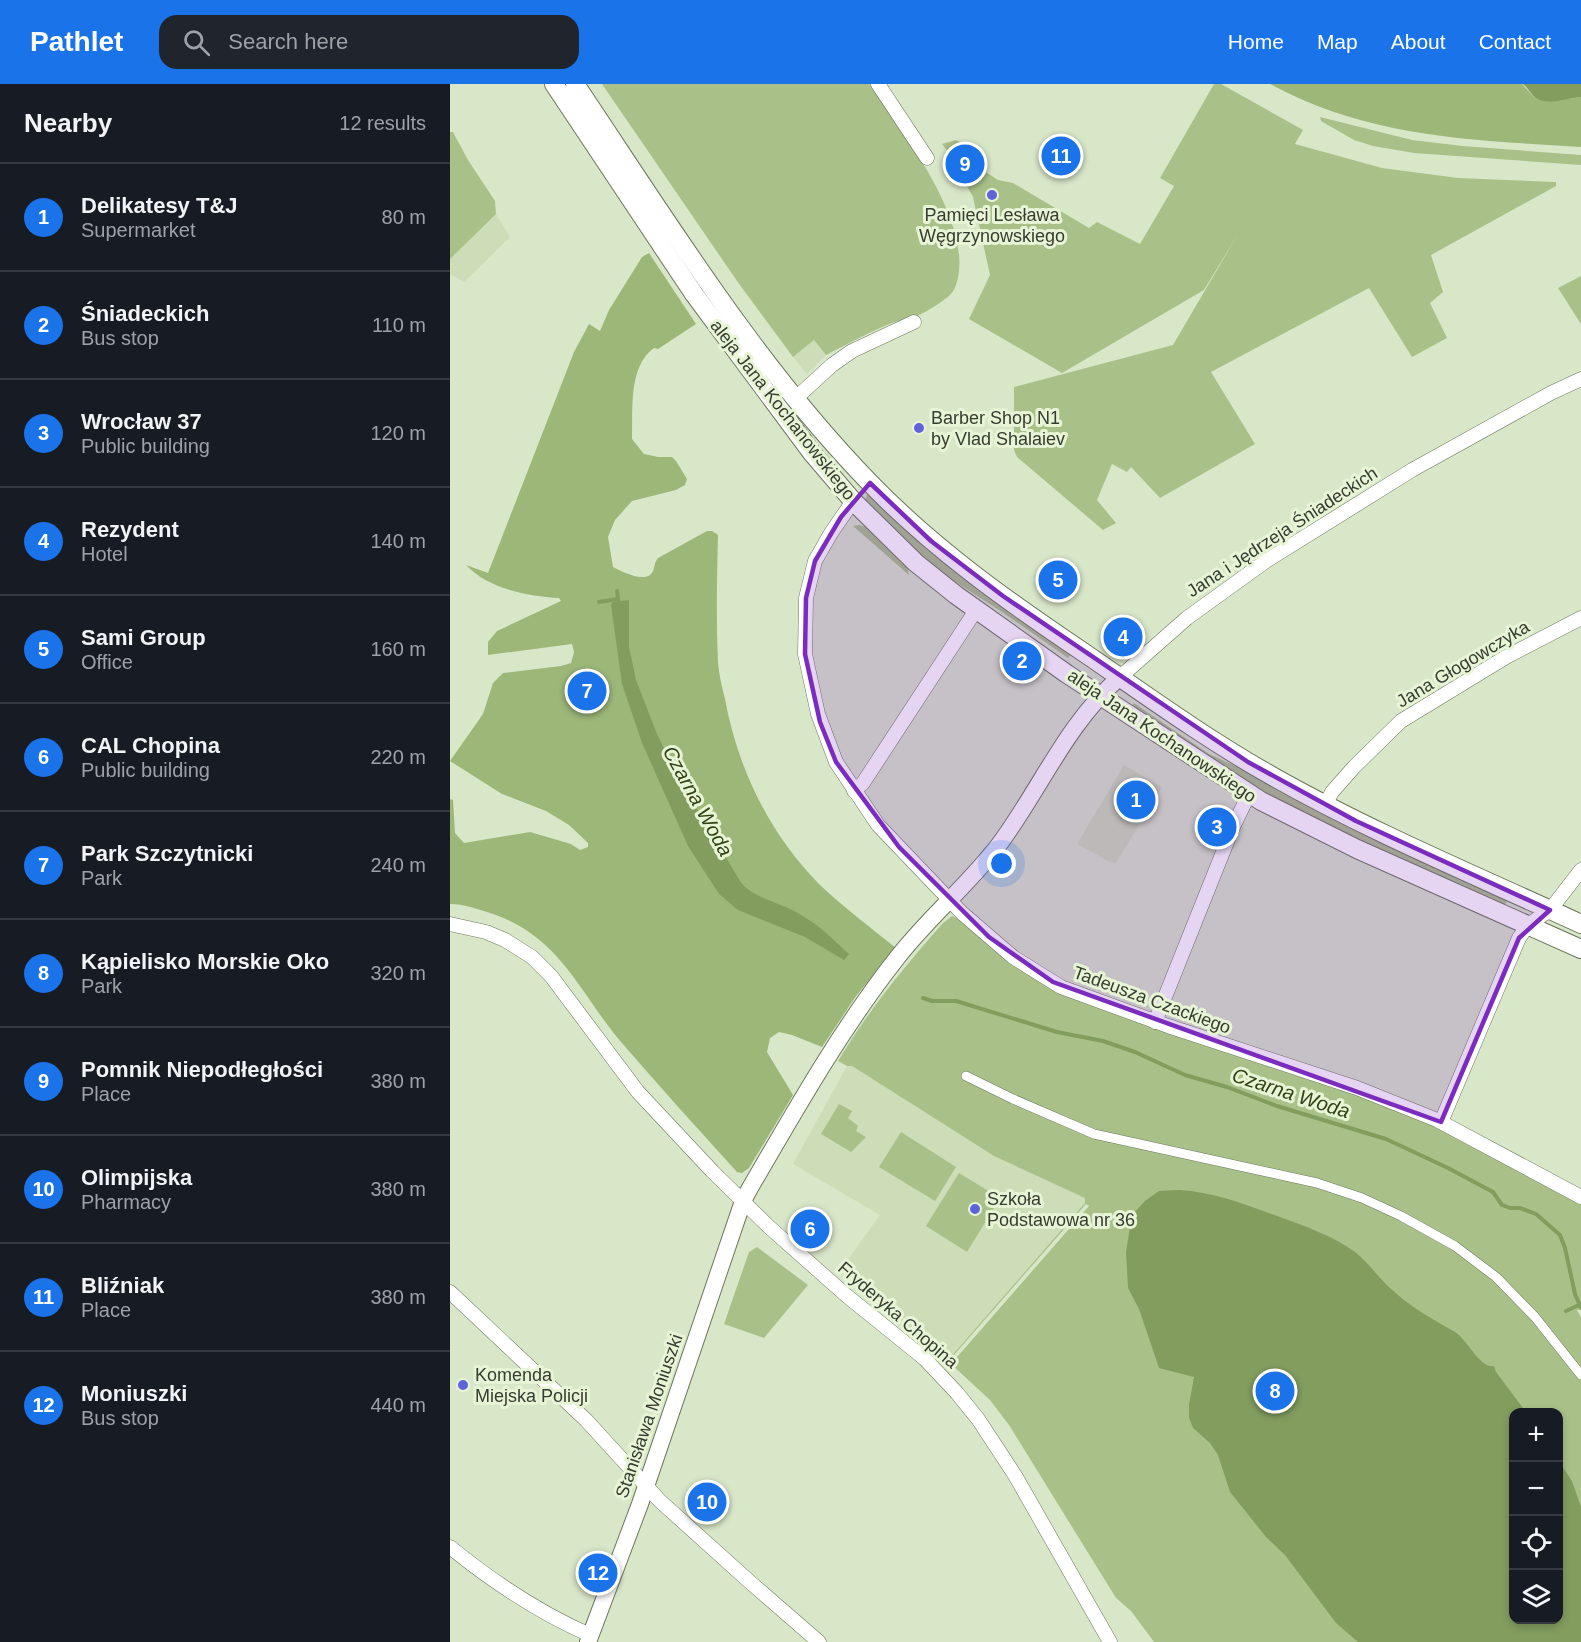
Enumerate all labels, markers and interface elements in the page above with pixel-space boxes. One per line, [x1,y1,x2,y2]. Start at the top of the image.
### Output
search box [159,15,579,69]
text: Pathlet [30,26,123,57]
icon: search [180,26,213,59]
text: Search here [228,29,348,54]
text: Home [1228,30,1284,53]
text: Map [1317,30,1358,53]
text: About [1391,30,1446,53]
text: Contact [1479,30,1551,53]
text: Nearby [24,108,112,138]
text: 12 results [339,112,426,134]
pin: 11 [1042,134,1080,178]
pin: 9 [946,142,984,187]
marker: Pamięci Lesława Węgrzynowskiego [985,188,999,202]
text: Delikatesy T&J [81,193,238,218]
place label: Pamięci Lesława Węgrzynowskiego [919,205,1065,246]
text: 1 [38,206,49,228]
text: 80 m [382,206,426,228]
text: Supermarket [81,219,196,241]
text: Śniadeckich [81,301,209,326]
text: 2 [38,314,49,336]
text: 110 m [372,314,426,336]
street label: aleja Jana Kochanowskiego [706,316,860,504]
text: Bus stop [81,327,159,349]
place label: Barber Shop N1 by Vlad Shalaiev [931,408,1065,449]
text: Wrocław 37 [81,409,202,434]
marker: Barber Shop N1 by Vlad Shalaiev [912,421,926,435]
text: 3 [38,422,49,444]
text: 120 m [370,422,426,444]
text: Public building [81,435,210,457]
street label: Jana i Jędrzeja Śniadeckich [1182,462,1381,601]
text: Rezydent [81,517,179,542]
text: 4 [38,530,49,552]
text: 140 m [370,530,426,552]
text: Hotel [81,543,128,565]
pin: 5 [1038,558,1078,602]
pin: 4 [1104,614,1142,660]
street label: Jana Głogowczyka [1393,616,1534,711]
text: Sami Group [81,625,206,650]
text: 5 [38,638,49,660]
text: 160 m [370,638,426,660]
pin: 2 [1002,638,1042,684]
text: Office [81,651,133,673]
street label: aleja Jana Kochanowskiego [1064,665,1260,807]
pin: 7 [568,668,606,714]
text: CAL Chopina [81,733,220,758]
water label: Czarna Woda [659,742,737,860]
text: 6 [38,746,49,768]
text: 220 m [370,746,426,768]
text: Public building [81,759,210,781]
pin: 1 [1116,778,1156,822]
pin: 3 [1198,804,1236,850]
text: Park Szczytnicki [81,841,253,866]
your location [987,849,1016,878]
text: 7 [38,854,49,876]
text: 240 m [370,854,426,876]
text: Park [81,867,122,889]
text: Kąpielisko Morskie Oko [81,949,329,974]
text: 8 [38,962,49,984]
text: 320 m [370,962,426,984]
street label: Tadeusza Czackiego [1071,962,1233,1038]
text: Park [81,975,122,997]
text: Pomnik Niepodłegłości [81,1057,323,1082]
water label: Czarna Woda [1229,1064,1353,1122]
text: 9 [38,1070,49,1092]
text: 380 m [370,1070,426,1092]
text: Place [81,1083,131,1105]
text: Olimpijska [81,1165,192,1190]
text: 10 [32,1178,55,1200]
text: 380 m [370,1178,426,1200]
place label: Szkoła Podstawowa nr 36 [987,1189,1135,1230]
text: Pharmacy [81,1191,171,1213]
marker: Szkoła Podstawowa nr 36 [968,1202,982,1216]
pin: 6 [790,1206,830,1252]
street label: Fryderyka Chopina [834,1258,963,1373]
text: Bliźniak [81,1273,164,1298]
text: 11 [33,1286,54,1308]
text: 380 m [370,1286,426,1308]
text: Place [81,1299,131,1321]
street label: Stanisława Moniuszki [612,1331,686,1501]
place label: Komenda Miejska Policji [475,1365,588,1406]
pin: 8 [1256,1368,1294,1414]
marker: Komenda Miejska Policji [456,1378,470,1392]
text: Moniuszki [81,1381,187,1406]
text: 12 [32,1394,55,1416]
text: 440 m [370,1394,426,1416]
text: Bus stop [81,1407,159,1429]
map controls [1509,1408,1563,1624]
button: + [1509,1408,1563,1462]
button: − [1509,1462,1563,1516]
pin: 10 [688,1480,726,1524]
button: locate [1509,1516,1563,1570]
pin: 12 [578,1550,618,1596]
button: layers [1509,1570,1563,1624]

